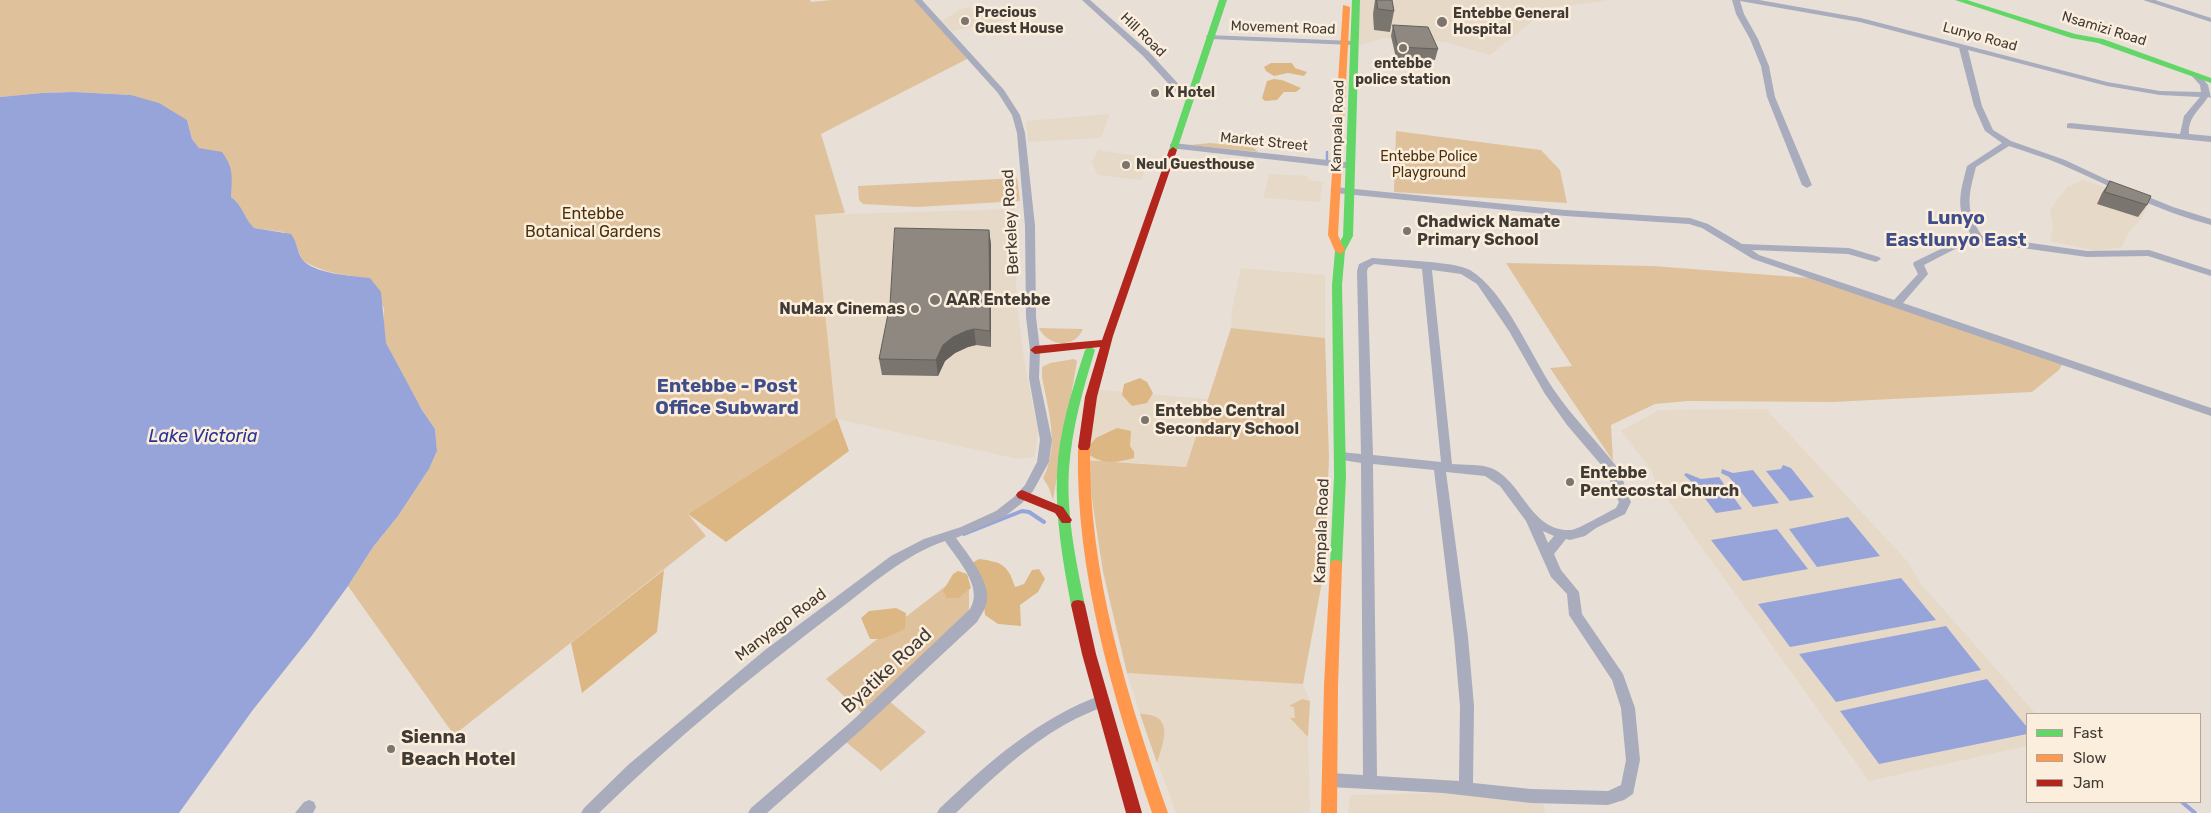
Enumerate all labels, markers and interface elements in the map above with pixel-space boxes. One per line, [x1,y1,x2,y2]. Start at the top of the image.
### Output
place label: Precious Guest House [975,5,1064,38]
place label: Entebbe General Hospital [1453,6,1569,38]
street label: Nsamizi Road [2060,8,2148,50]
street label: Hill Road [1117,9,1169,61]
marker: Precious Guest House [959,15,971,27]
marker: Entebbe General Hospital [1435,15,1449,29]
street label: Movement Road [1230,18,1336,38]
street label: Lunyo Road [1941,19,2019,55]
marker: entebbe police station [1397,42,1409,54]
place label: entebbe police station [1355,56,1451,88]
street label: Kampala Road [1328,80,1348,172]
place label: K Hotel [1165,85,1215,101]
marker: K Hotel [1149,87,1161,99]
street label: Market Street [1219,129,1309,155]
park label: Entebbe Police Playground [1380,149,1478,182]
place label: Neul Guesthouse [1136,157,1255,173]
marker: Neul Guesthouse [1120,159,1132,171]
street label: Berkeley Road [999,169,1023,275]
park label: Entebbe Botanical Gardens [525,204,661,242]
district label: Lunyo Eastlunyo East [1885,208,2027,252]
place label: Chadwick Namate Primary School [1417,212,1560,250]
marker: Chadwick Namate Primary School [1401,225,1413,237]
place label: AAR Entebbe [946,290,1050,310]
marker: AAR Entebbe [928,293,942,307]
place label: NuMax Cinemas [779,299,905,319]
marker: NuMax Cinemas [909,303,921,315]
district label: Entebbe - Post Office Subward [655,376,799,420]
place label: Entebbe Central Secondary School [1155,401,1299,439]
marker: Entebbe Central Secondary School [1139,414,1151,426]
water label: Lake Victoria [148,426,258,448]
place label: Entebbe Pentecostal Church [1580,463,1739,501]
marker: Entebbe Pentecostal Church [1564,476,1576,488]
street label: Kampala Road [1311,478,1333,584]
street label: Manyago Road [732,585,830,665]
street label: Byatike Road [837,623,937,719]
legend [2026,713,2201,803]
text: Fast [2073,724,2103,742]
place label: Sienna Beach Hotel [401,727,516,771]
marker: Sienna Beach Hotel [385,743,397,755]
text: Slow [2073,749,2106,767]
text: Jam [2073,774,2104,792]

